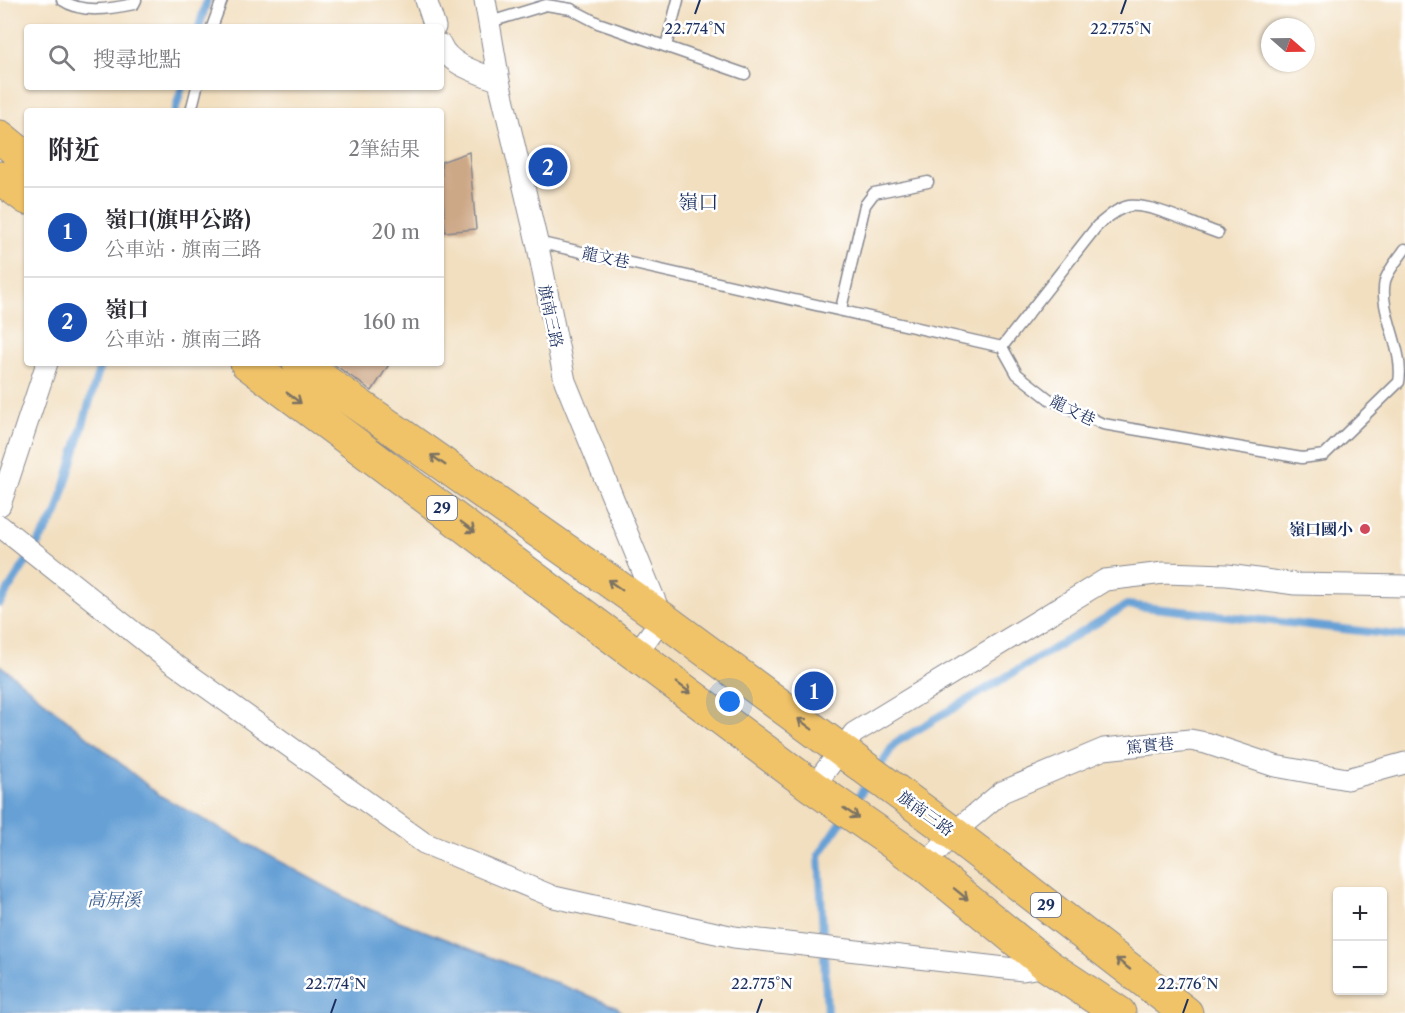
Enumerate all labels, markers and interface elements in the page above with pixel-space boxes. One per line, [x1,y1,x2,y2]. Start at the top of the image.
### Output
north arrow [1261,18,1315,72]
text: 22.774°N [664,19,726,38]
text: 22.775°N [1090,19,1152,38]
search box [24,24,444,90]
icon: search [45,41,78,74]
text: 搜尋地點 [93,46,181,73]
text: 附近 [48,134,100,166]
text: 2筆結果 [349,137,420,161]
pin: 2 [528,144,568,190]
district label: 嶺口 [678,190,718,214]
text: 嶺口(旗甲公路) [105,206,251,233]
text: 1 [63,220,72,244]
text: 20 m [372,220,420,244]
text: 公車站 · 旗南三路 [105,237,261,261]
street label: 龍文巷 [580,242,632,272]
street label: 旗南三路 [535,283,567,349]
text: 嶺口 [105,296,149,323]
text: 2 [62,310,73,334]
text: 160 m [363,310,420,334]
text: 公車站 · 旗南三路 [105,327,261,351]
street label: 龍文巷 [1047,390,1099,430]
one-way arrow [286,392,302,404]
one-way arrow [430,454,446,466]
road number: 29 [427,496,457,520]
place label: 嶺口國小 [1289,519,1353,539]
one-way arrow [459,520,475,533]
marker: 嶺口國小 [1358,522,1372,536]
one-way arrow [607,579,623,591]
pin: 1 [794,668,834,714]
one-way arrow [676,682,692,695]
your location [715,687,744,716]
one-way arrow [798,718,814,730]
street label: 篤實巷 [1125,733,1175,757]
street label: 旗南三路 [894,786,958,840]
one-way arrow [842,806,859,819]
map controls [1333,887,1387,995]
button: + [1333,887,1387,941]
one-way arrow [953,888,969,901]
water label: 高屏溪 [87,889,143,911]
road number: 29 [1031,893,1061,917]
button: − [1333,941,1387,995]
one-way arrow [1115,958,1131,971]
text: 22.774°N [305,974,367,993]
text: 22.775°N [731,974,793,993]
text: 22.776°N [1157,974,1219,993]

